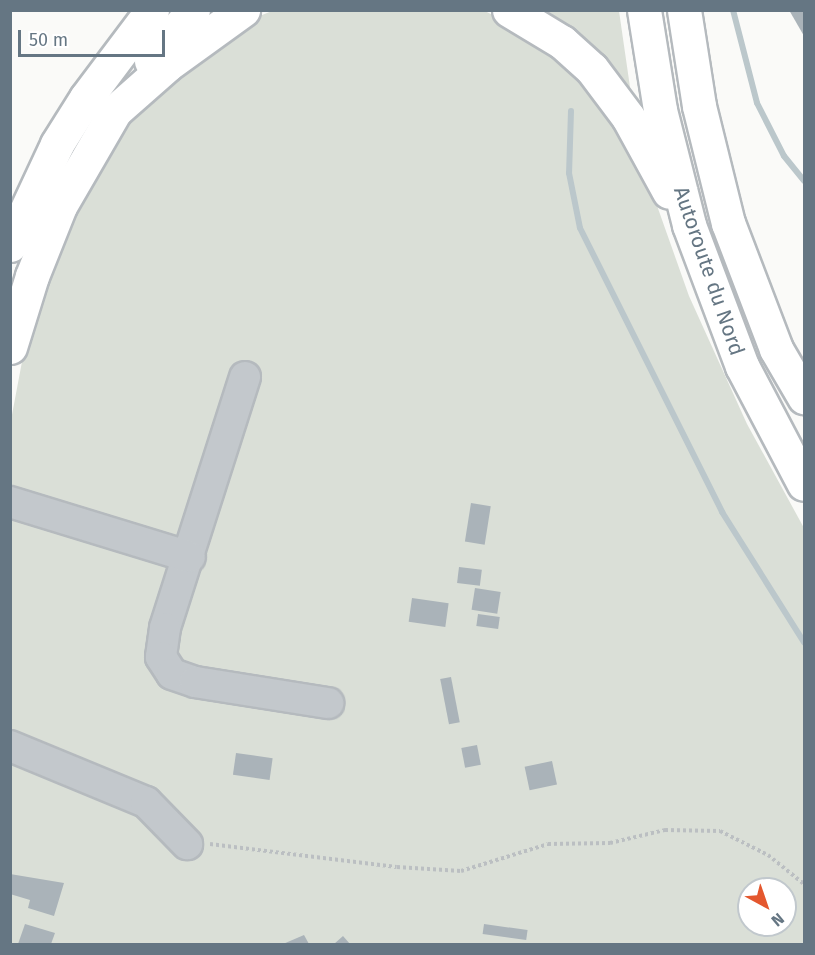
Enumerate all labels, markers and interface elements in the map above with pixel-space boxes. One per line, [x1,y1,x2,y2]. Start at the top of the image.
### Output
scale bar [21,18,168,56]
text: 50 m [29,29,68,51]
street label: Autoroute du Nord [668,183,750,359]
north arrow [737,877,797,937]
text: N [767,909,788,930]

